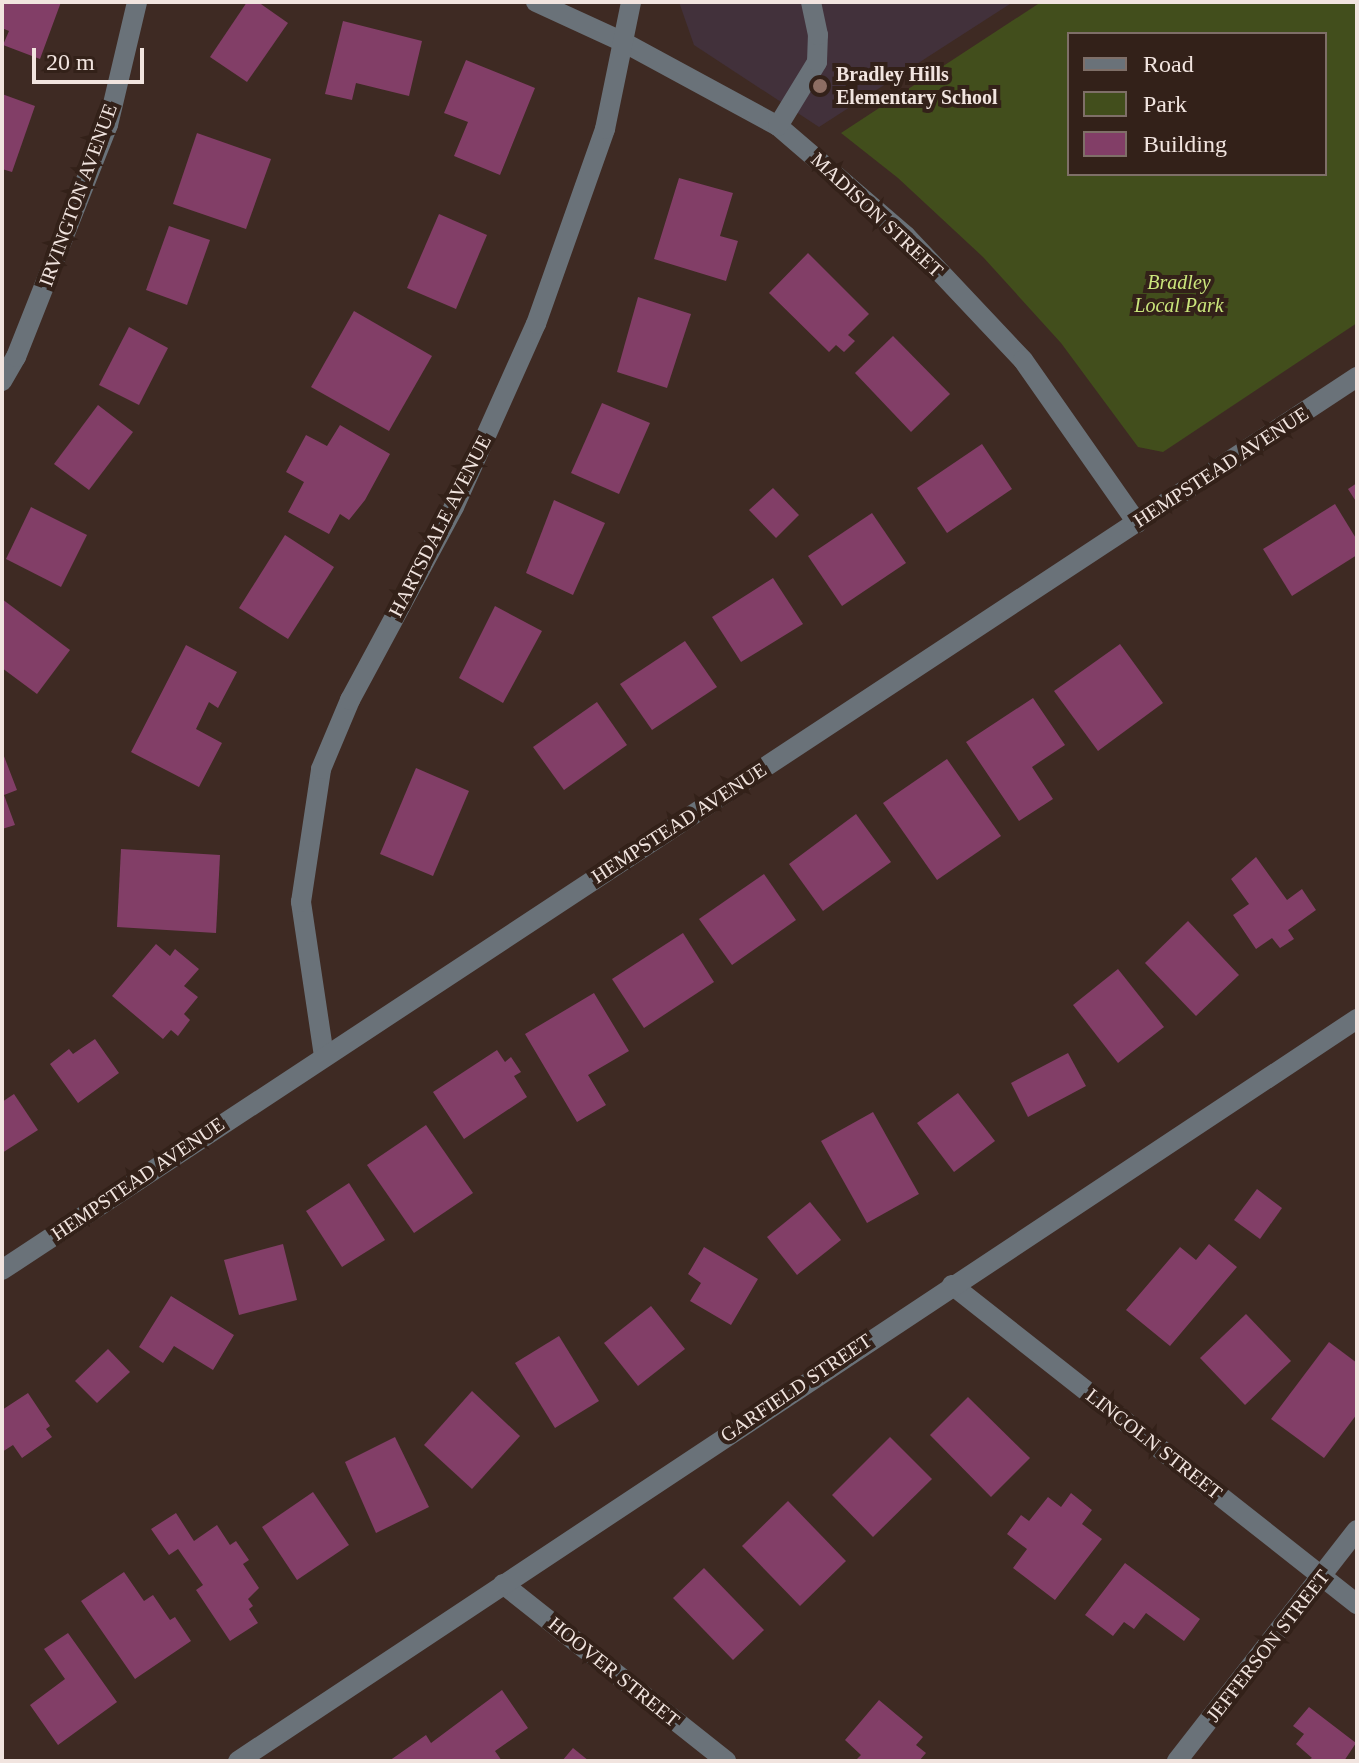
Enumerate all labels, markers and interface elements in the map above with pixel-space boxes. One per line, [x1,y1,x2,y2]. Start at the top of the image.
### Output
scale bar [36,32,148,82]
legend [1067,32,1327,176]
text: 20 m [46,49,95,75]
text: Road [1143,51,1194,77]
place label: Bradley Hills Elementary School [836,62,998,109]
marker: Bradley Hills Elementary School [811,77,829,95]
text: Park [1143,91,1187,117]
street label: IRVINGTON AVENUE [34,100,122,290]
text: Building [1143,131,1227,157]
street label: MADISON STREET [806,148,948,282]
park label: Bradley Local Park [1134,271,1224,318]
street label: HEMPSTEAD AVENUE [1129,401,1313,533]
street label: HARTSDALE AVENUE [383,430,497,622]
street label: HEMPSTEAD AVENUE [587,757,771,889]
street label: HEMPSTEAD AVENUE [46,1112,230,1246]
street label: GARFIELD STREET [716,1329,876,1447]
street label: LINCOLN STREET [1081,1383,1227,1505]
street label: JEFFERSON STREET [1201,1565,1335,1727]
street label: HOOVER STREET [544,1612,684,1732]

